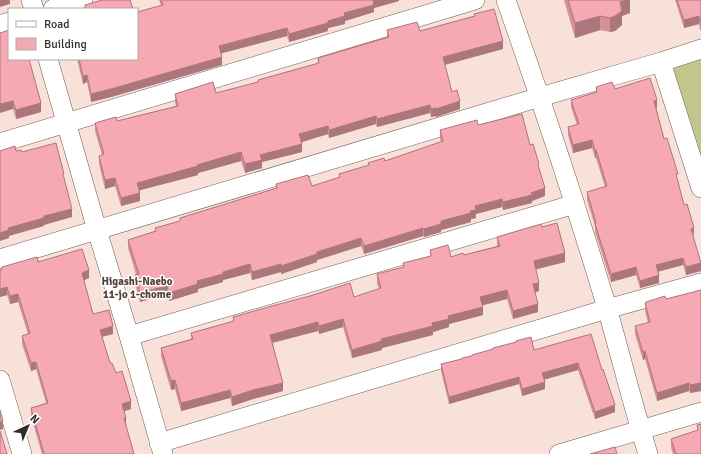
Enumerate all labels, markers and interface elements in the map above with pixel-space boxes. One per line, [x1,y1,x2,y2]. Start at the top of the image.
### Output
legend [8,8,138,60]
text: Road [44,17,70,32]
text: Building [44,37,87,52]
district label: Higashi-Naebo 11-jo 1-chome [102,275,173,301]
north arrow [8,406,48,446]
text: N [27,412,42,427]

